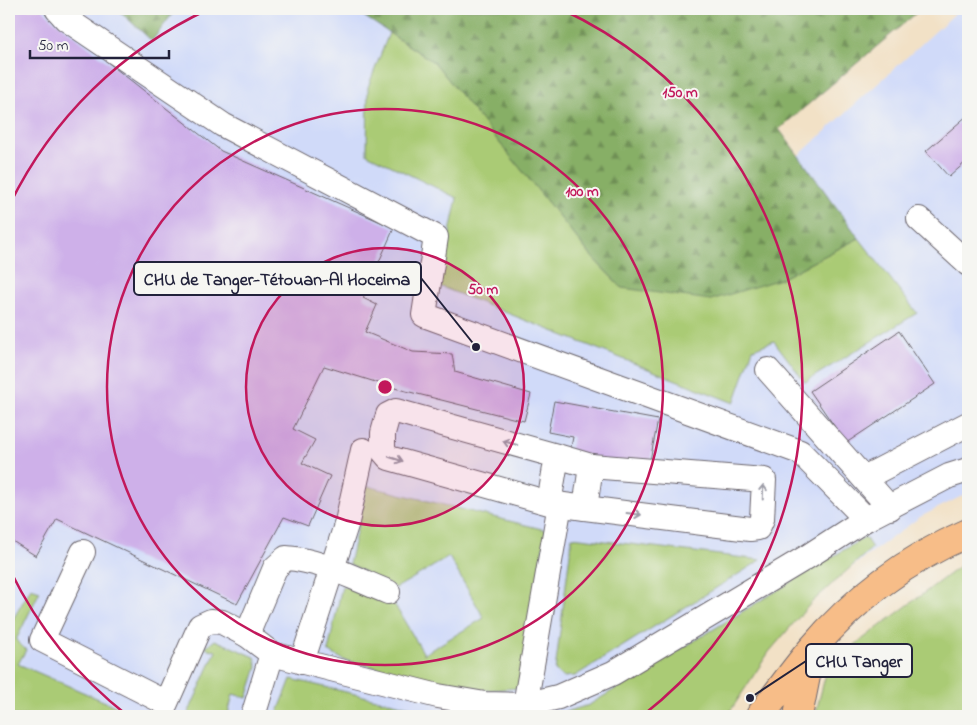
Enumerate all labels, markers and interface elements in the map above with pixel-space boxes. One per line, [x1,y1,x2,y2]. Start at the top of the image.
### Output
scale bar [30,28,169,60]
text: 50 m [38,35,69,57]
text: 150 m [662,82,698,104]
text: 100 m [565,181,599,203]
callout: CHU de Tanger-Tétouan-Al Hoceima [134,262,421,295]
text: CHU de Tanger-Tétouan-Al Hoceima [144,268,410,295]
text: 50 m [468,279,499,301]
centre of rings [376,378,394,396]
one-way arrow [502,437,518,447]
one-way arrow [388,455,404,465]
one-way arrow [758,484,768,500]
one-way arrow [625,510,641,520]
callout: CHU Tanger [806,644,912,677]
text: CHU Tanger [816,650,903,677]

